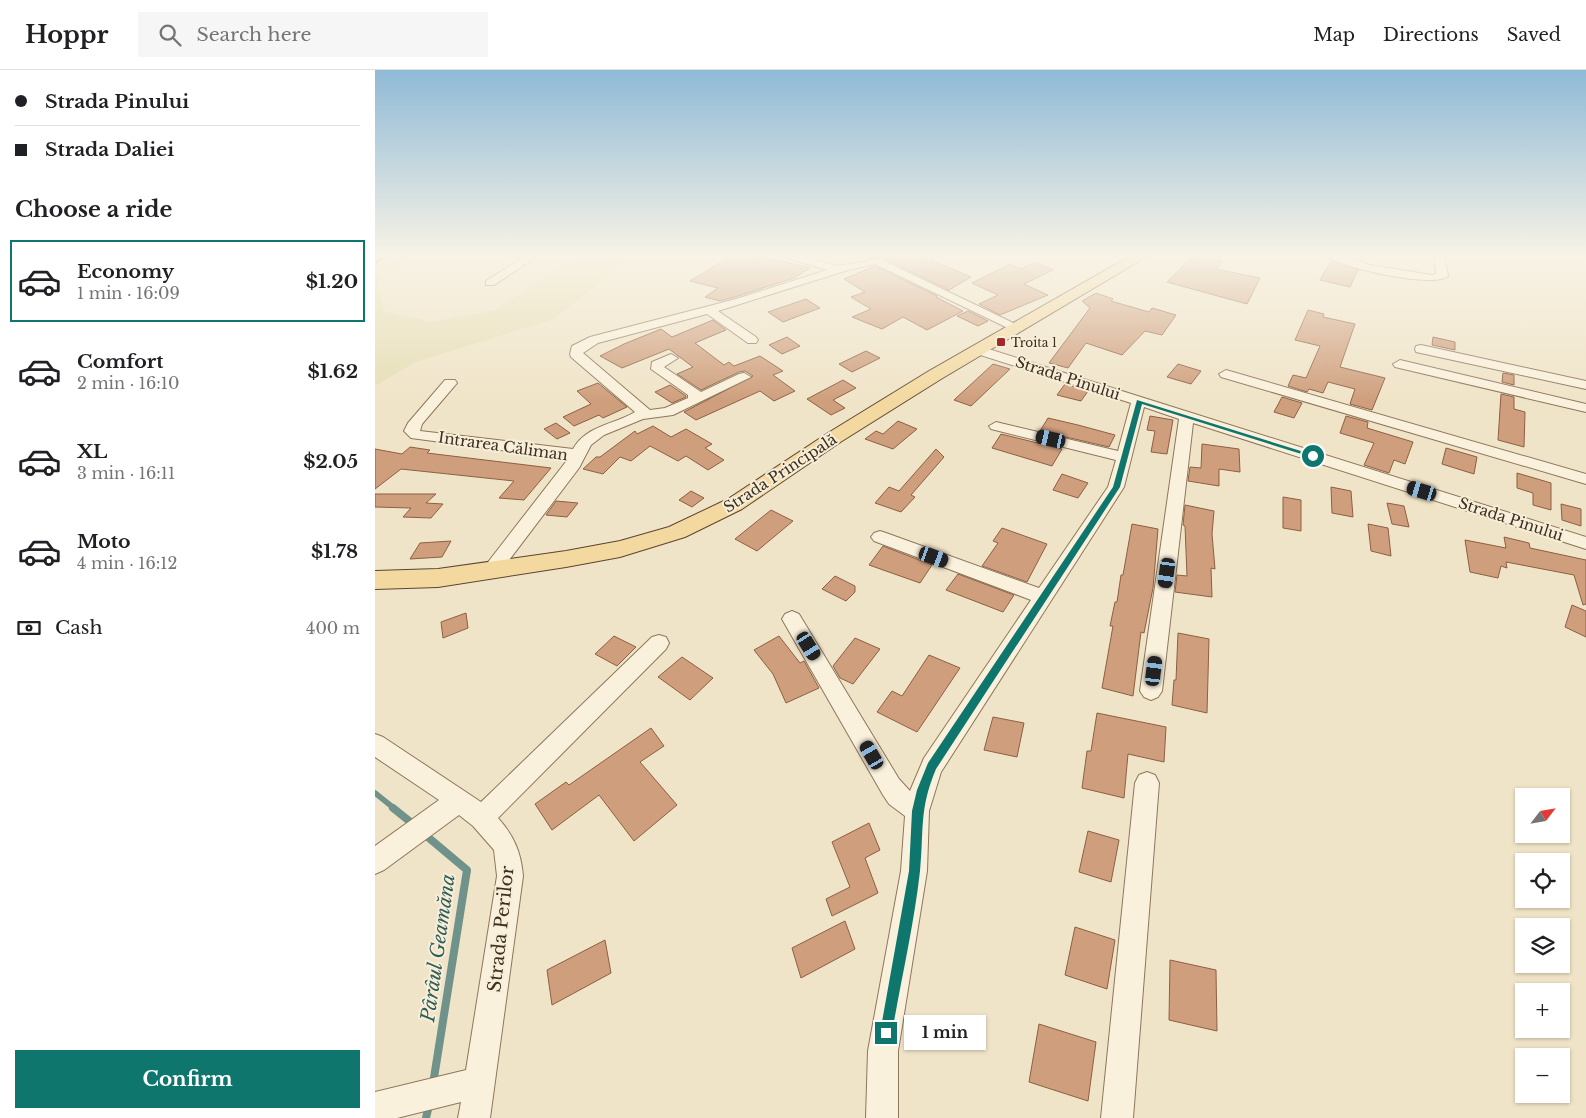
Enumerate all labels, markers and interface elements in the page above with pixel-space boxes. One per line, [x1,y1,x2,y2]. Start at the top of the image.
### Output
search box [138,12,488,57]
text: Hoppr [25,20,108,49]
icon: search [156,21,184,49]
text: Search here [196,23,311,46]
text: Map [1313,24,1355,46]
text: Directions [1383,24,1479,46]
text: Saved [1507,24,1561,46]
text: Strada Pinului [45,90,189,113]
text: Strada Daliei [45,138,174,161]
text: Choose a ride [15,196,172,223]
icon: car [17,259,62,304]
text: Economy [77,260,174,283]
text: $1.20 [306,270,358,293]
text: 1 min · 16:09 [77,283,180,303]
place label: Troita 1 [1011,335,1057,350]
marker: Troita 1 [995,336,1007,348]
icon: car [17,349,62,394]
text: Comfort [77,350,164,373]
street label: Strada Pinului [1013,352,1123,404]
text: $1.62 [308,360,358,383]
text: 2 min · 16:10 [77,373,179,393]
street label: Intrarea Căliman [437,427,569,465]
car [1034,428,1067,450]
street label: Strada Principală [720,429,841,517]
icon: car [17,439,62,484]
text: XL [77,440,107,463]
route start [1302,445,1324,467]
text: $2.05 [303,450,358,473]
text: 3 min · 16:11 [77,463,175,483]
car [1405,479,1438,503]
street label: Strada Pinului [1456,493,1566,545]
icon: car [17,529,62,574]
text: Moto [77,530,131,553]
text: $1.78 [311,540,358,563]
car [917,545,950,569]
text: 4 min · 16:12 [77,553,177,573]
car [1157,557,1176,589]
icon: cash [15,614,43,642]
text: Cash [55,616,102,639]
text: 400 m [306,618,360,638]
car [794,629,823,663]
car [1144,655,1163,687]
car [858,738,885,772]
north arrow [1515,788,1570,842]
map controls [1515,788,1570,1103]
button: locate [1515,853,1570,908]
street label: Strada Perilor [483,864,519,993]
water label: Pârâul Geamăna [416,872,460,1024]
button: layers [1515,918,1570,973]
button: + [1515,983,1570,1038]
callout: 1 min [903,1016,986,1050]
route end [875,1022,897,1044]
text: 1 min [922,1022,968,1042]
button: − [1515,1048,1570,1103]
button: Confirm [15,1050,360,1108]

